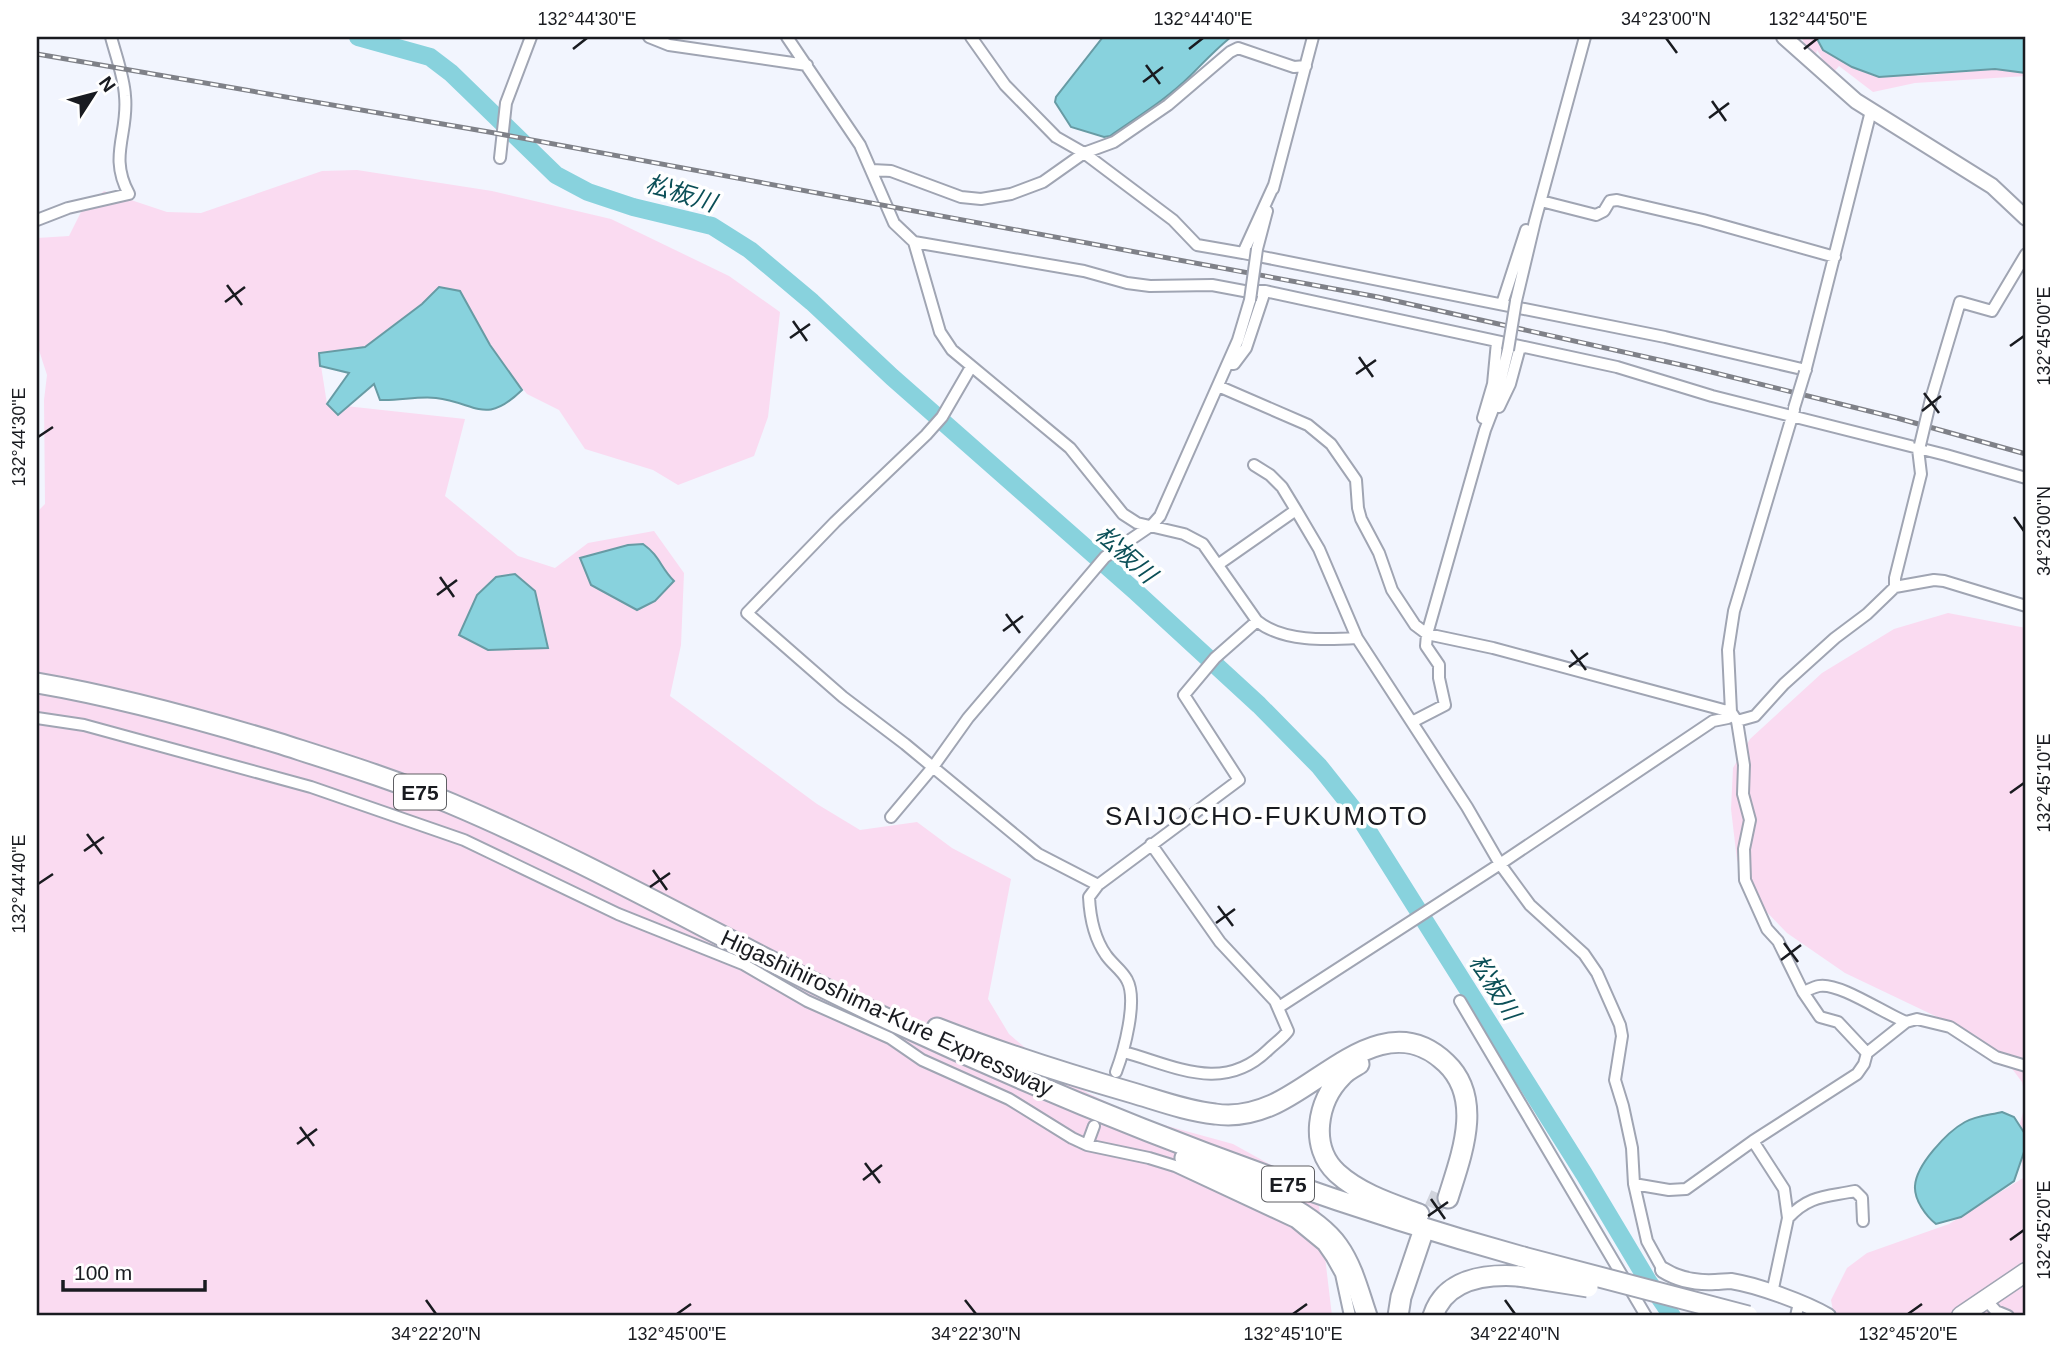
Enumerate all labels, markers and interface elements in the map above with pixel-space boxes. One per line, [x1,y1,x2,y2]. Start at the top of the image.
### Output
text: 132°44'30"E [537,9,637,29]
text: 132°44'40"E [1153,9,1253,29]
text: 34°23'00"N [1621,9,1711,29]
text: 132°44'50"E [1768,9,1868,29]
north arrow [60,60,130,130]
text: N [95,73,120,96]
water label: 松板川 [643,170,722,217]
text: 132°45'00"E [2034,286,2054,386]
text: 132°44'30"E [9,387,29,487]
text: 34°23'00"N [2034,486,2054,576]
water label: 松板川 [1090,520,1164,590]
text: 132°45'10"E [2034,733,2054,833]
road number: E75 [394,774,446,810]
district label: SAIJOCHO-FUKUMOTO [1105,801,1429,831]
text: 132°44'40"E [9,834,29,934]
street label: Higashihiroshima-Kure Expressway [717,925,1057,1102]
water label: 松板川 [1464,949,1527,1027]
road number: E75 [1262,1166,1314,1202]
text: 132°45'20"E [2034,1180,2054,1280]
scale bar [63,1248,205,1292]
text: 100 m [74,1261,132,1284]
text: 34°22'20"N [391,1324,481,1344]
text: 132°45'00"E [627,1324,727,1344]
text: 34°22'30"N [931,1324,1021,1344]
text: 132°45'10"E [1243,1324,1343,1344]
text: 34°22'40"N [1470,1324,1560,1344]
text: 132°45'20"E [1858,1324,1958,1344]

